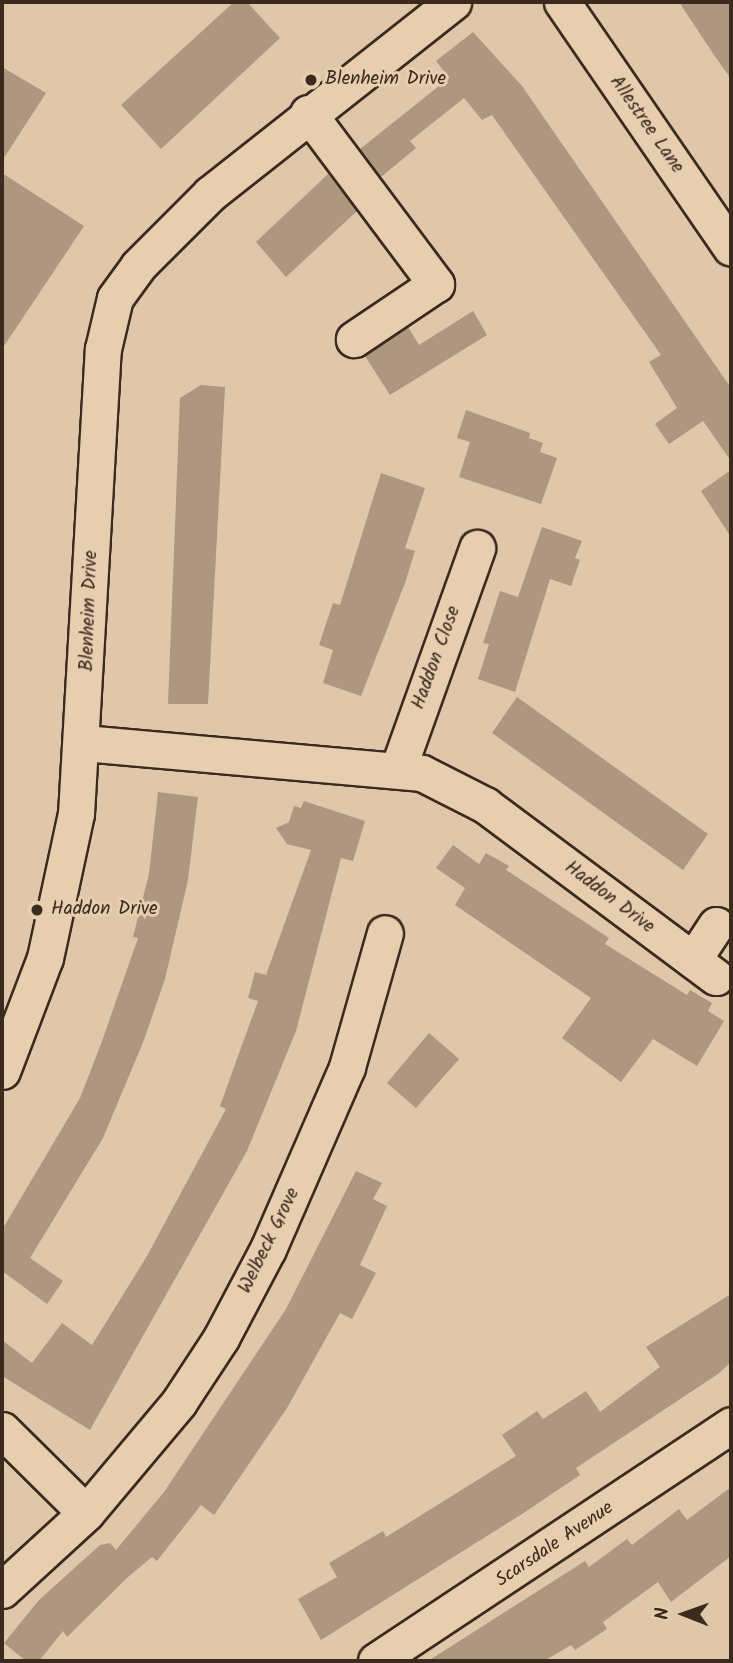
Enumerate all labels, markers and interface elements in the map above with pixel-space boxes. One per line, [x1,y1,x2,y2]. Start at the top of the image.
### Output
place label: Blenheim Drive [325,69,446,91]
marker: Blenheim Drive [303,72,319,88]
street label: Allestree Lane [604,72,688,178]
street label: Blenheim Drive [76,550,104,672]
street label: Haddon Close [408,603,466,713]
street label: Haddon Drive [560,857,658,939]
place label: Haddon Drive [51,899,158,921]
marker: Haddon Drive [29,902,45,918]
street label: Welbeck Grove [235,1184,305,1298]
street label: Scarsdale Avenue [492,1497,618,1593]
north arrow [649,1579,719,1649]
text: N [648,1607,678,1620]

